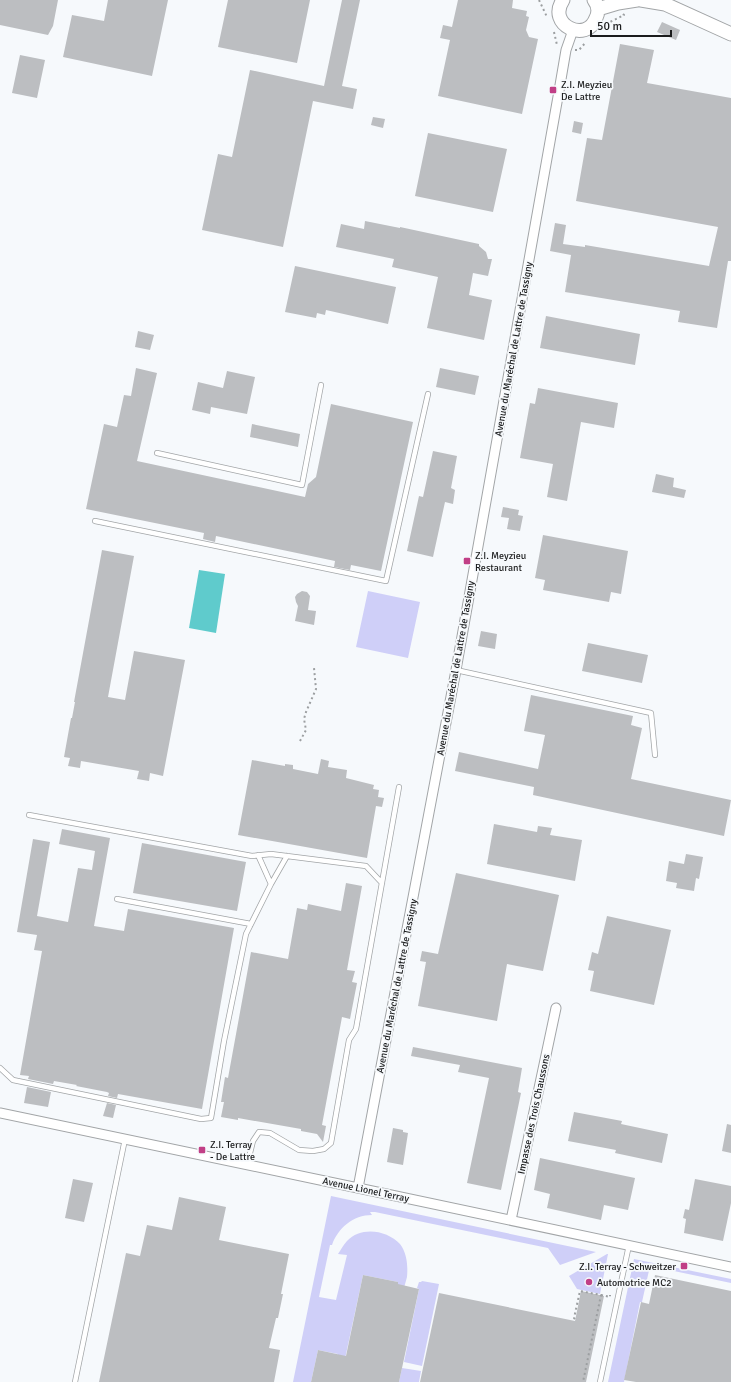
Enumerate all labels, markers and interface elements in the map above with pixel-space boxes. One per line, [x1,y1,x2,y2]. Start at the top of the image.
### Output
scale bar [591,12,671,38]
text: 50 m [597,19,622,34]
place label: Z.I. Meyzieu De Lattre [561,79,612,103]
marker: Z.I. Meyzieu De Lattre [548,85,558,95]
street label: Avenue du Maréchal de Lattre de Tassigny [493,261,535,437]
place label: Z.I. Meyzieu Restaurant [475,550,526,574]
marker: Z.I. Meyzieu Restaurant [462,556,472,566]
street label: Avenue du Maréchal de Lattre de Tassigny [435,580,477,756]
street label: Avenue du Maréchal de Lattre de Tassigny [374,898,420,1074]
street label: Impasse des Trois Chaussons [515,1053,553,1175]
place label: Z.I. Terray - De Lattre [210,1139,255,1163]
marker: Z.I. Terray - De Lattre [197,1145,207,1155]
street label: Avenue Lionel Terray [321,1175,410,1205]
place label: Z.I. Terray - Schweitzer [579,1261,676,1273]
marker: Z.I. Terray - Schweitzer [679,1261,689,1271]
marker: Automotrice MC2 [584,1277,594,1287]
place label: Automotrice MC2 [597,1277,672,1289]

